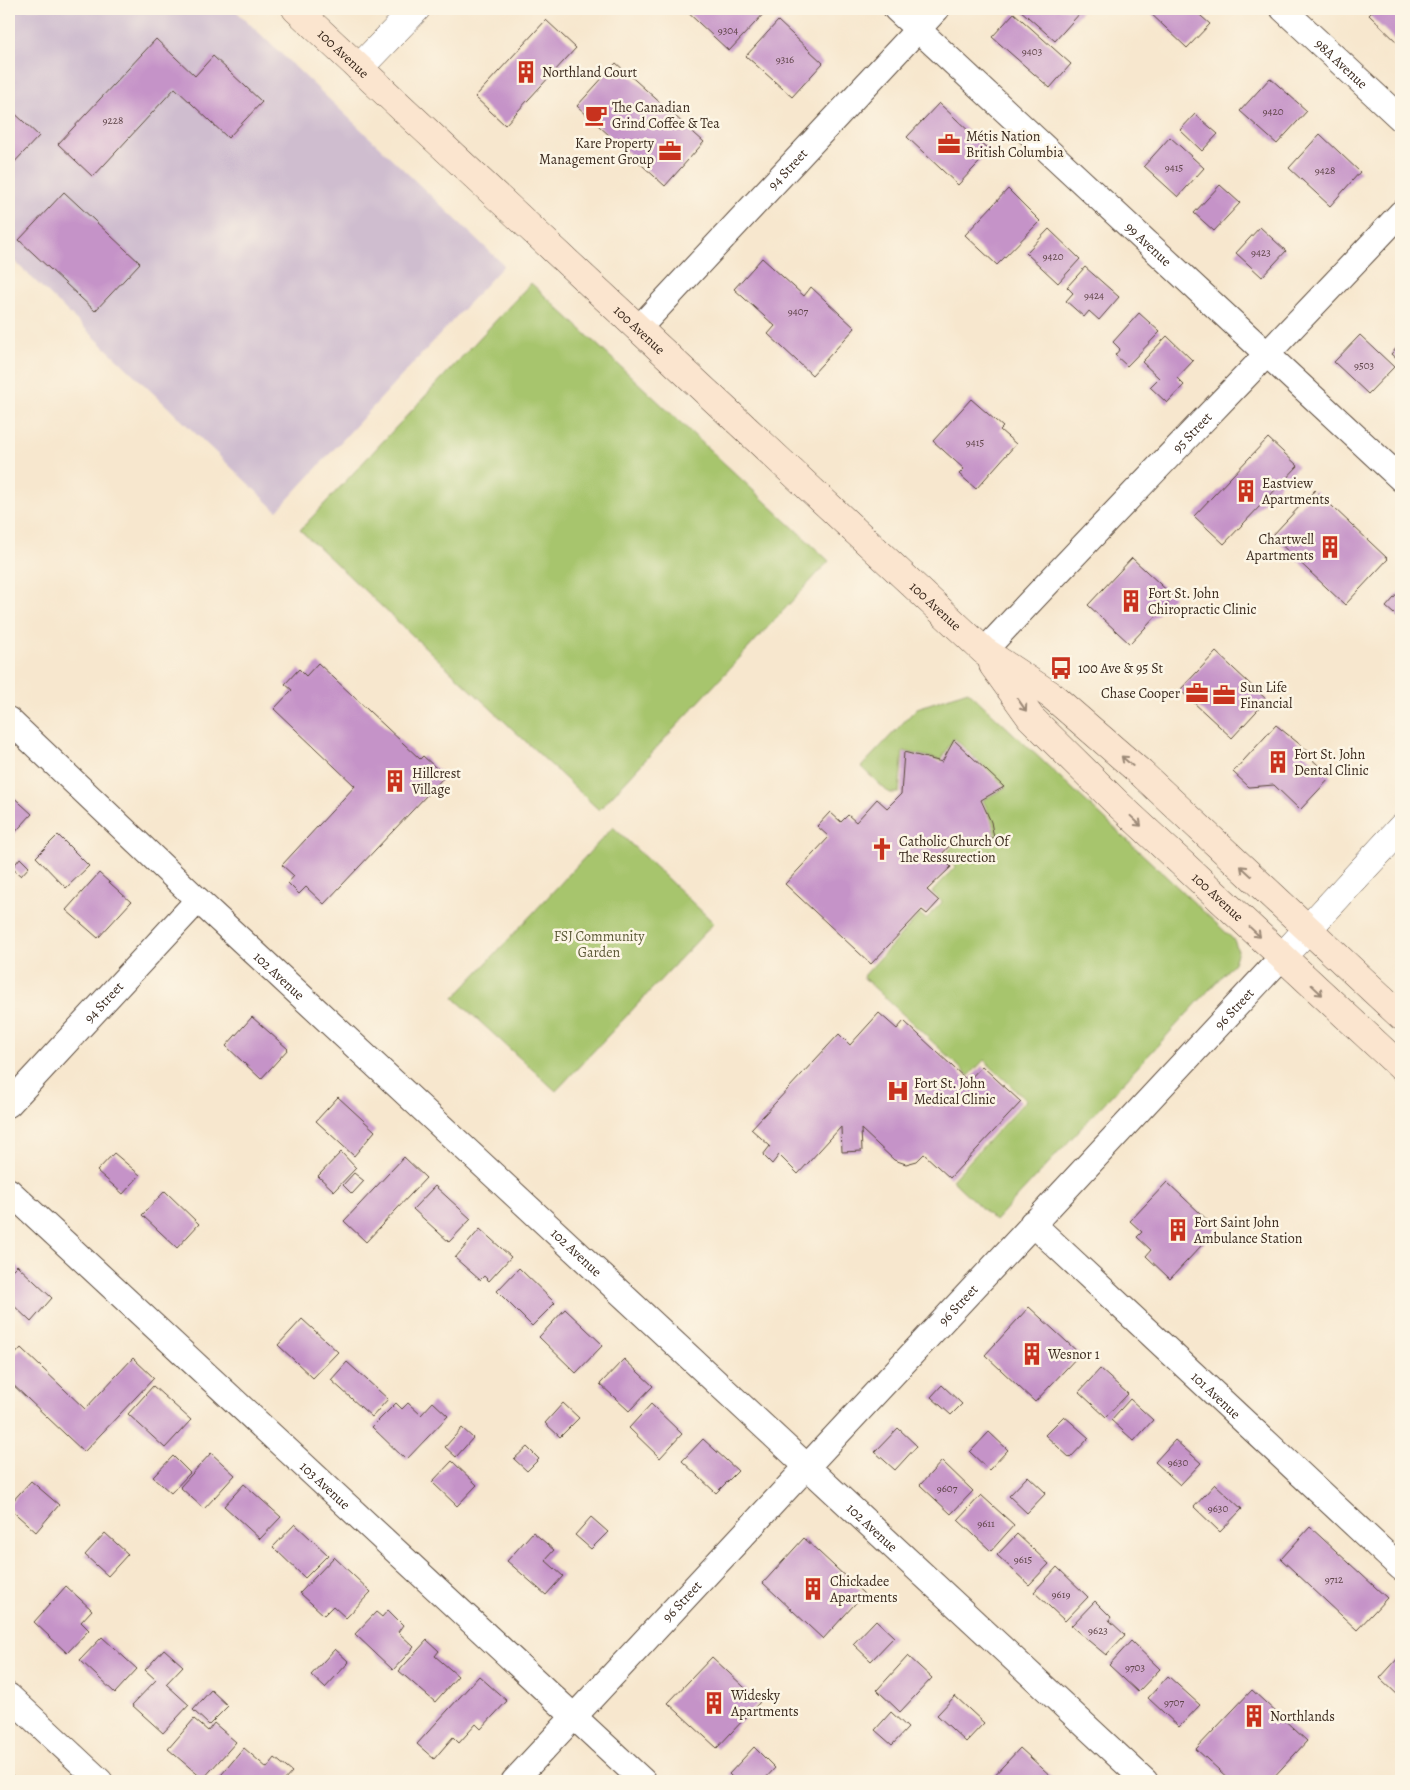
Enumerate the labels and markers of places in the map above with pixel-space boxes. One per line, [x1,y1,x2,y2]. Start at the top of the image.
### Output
building icon: Northland Court [513,59,539,85]
place label: Northland Court [542,63,638,82]
place label: The Canadian Grind Coffee & Tea [612,98,720,133]
cafe icon: The Canadian Grind Coffee & Tea [583,102,609,128]
place label: Métis Nation British Columbia [966,127,1064,162]
office icon: Métis Nation British Columbia [936,131,962,157]
place label: Kare Property Management Group [539,134,655,169]
office icon: Kare Property Management Group [657,138,683,164]
place label: Eastview Apartments [1261,474,1330,509]
building icon: Eastview Apartments [1233,478,1259,504]
place label: Chartwell Apartments [1245,530,1315,565]
building icon: Chartwell Apartments [1317,534,1343,560]
place label: Fort St. John Chiropractic Clinic [1148,584,1256,619]
building icon: Fort St. John Chiropractic Clinic [1118,588,1144,614]
bus stop icon: 100 Ave & 95 St [1048,655,1074,681]
place label: 100 Ave & 95 St [1078,659,1164,678]
place label: Sun Life Financial [1240,678,1293,713]
office icon: Chase Cooper [1184,680,1210,706]
office icon: Sun Life Financial [1211,682,1237,708]
place label: Chase Cooper [1101,684,1181,703]
place label: Fort St. John Dental Clinic [1294,745,1369,780]
building icon: Fort St. John Dental Clinic [1265,749,1291,775]
place label: Hillcrest Village [411,764,461,799]
building icon: Hillcrest Village [382,768,408,794]
place label: Catholic Church Of The Ressurection [899,832,1011,867]
church icon: Catholic Church Of The Ressurection [869,836,895,862]
place label: Fort St. John Medical Clinic [914,1074,996,1109]
hospital icon: Fort St. John Medical Clinic [885,1078,911,1104]
place label: Fort Saint John Ambulance Station [1193,1213,1303,1248]
building icon: Fort Saint John Ambulance Station [1165,1217,1191,1243]
building icon: Wesnor 1 [1019,1341,1045,1367]
place label: Wesnor 1 [1047,1345,1100,1364]
place label: Chickadee Apartments [829,1572,898,1607]
building icon: Chickadee Apartments [800,1576,826,1602]
place label: Widesky Apartments [730,1686,799,1721]
building icon: Widesky Apartments [701,1690,727,1716]
building icon: Northlands [1241,1703,1267,1729]
place label: Northlands [1270,1707,1335,1726]

